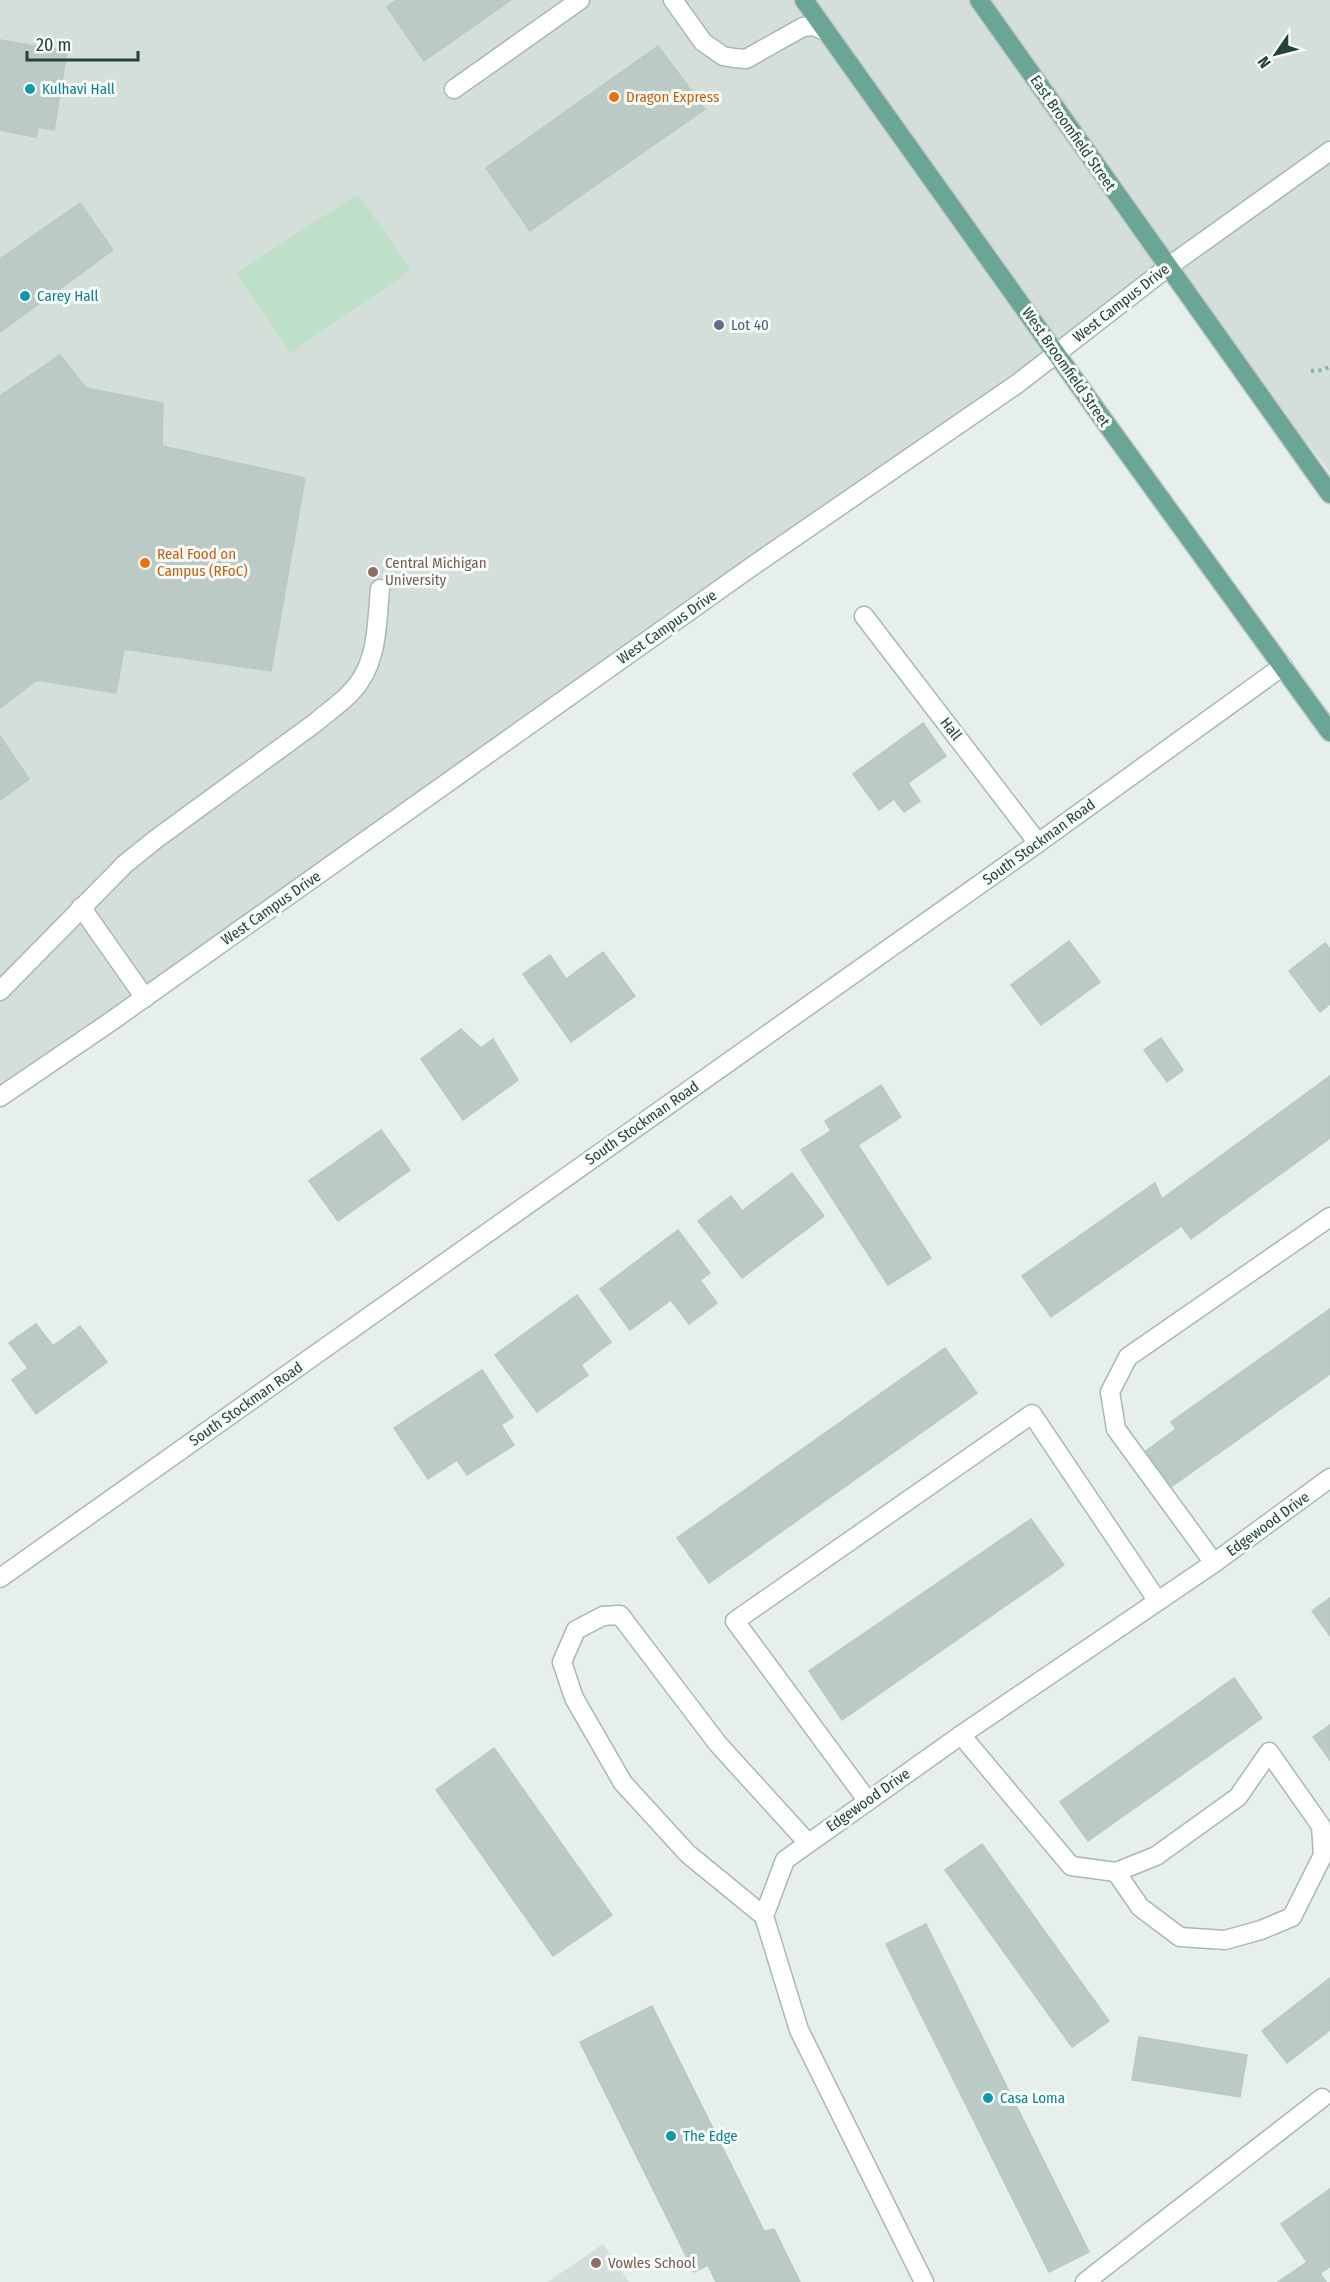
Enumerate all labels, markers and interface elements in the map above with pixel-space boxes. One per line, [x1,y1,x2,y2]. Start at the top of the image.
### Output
scale bar [27,24,138,62]
north arrow [1246,24,1306,84]
text: 20 m [36,34,71,56]
text: N [1254,53,1275,72]
street label: East Broomfield Street [1026,72,1120,194]
place label: Kulhavi Hall [42,80,115,98]
marker: Kulhavi Hall [23,82,37,96]
place label: Dragon Express [626,88,719,106]
marker: Dragon Express [607,90,621,104]
street label: West Campus Drive [1069,260,1173,346]
place label: Carey Hall [37,287,98,305]
marker: Carey Hall [18,289,32,303]
street label: West Broomfield Street [1018,304,1114,430]
place label: Lot 40 [731,316,769,334]
marker: Lot 40 [712,318,726,332]
place label: Real Food on Campus (RFoC) [157,545,248,580]
place label: Central Michigan University [385,554,487,589]
marker: Real Food on Campus (RFoC) [138,556,152,570]
marker: Central Michigan University [366,565,380,579]
street label: West Campus Drive [614,586,720,668]
street label: Hall [936,714,966,744]
street label: South Stockman Road [979,795,1099,889]
street label: West Campus Drive [218,867,324,949]
street label: South Stockman Road [582,1077,702,1169]
street label: South Stockman Road [186,1358,306,1450]
street label: Edgewood Drive [1223,1488,1313,1560]
street label: Edgewood Drive [823,1765,913,1835]
place label: Casa Loma [1000,2089,1065,2107]
marker: Casa Loma [981,2091,995,2105]
place label: The Edge [683,2127,738,2145]
marker: The Edge [664,2129,678,2143]
place label: Vowles School [608,2254,696,2272]
marker: Vowles School [589,2256,603,2270]

